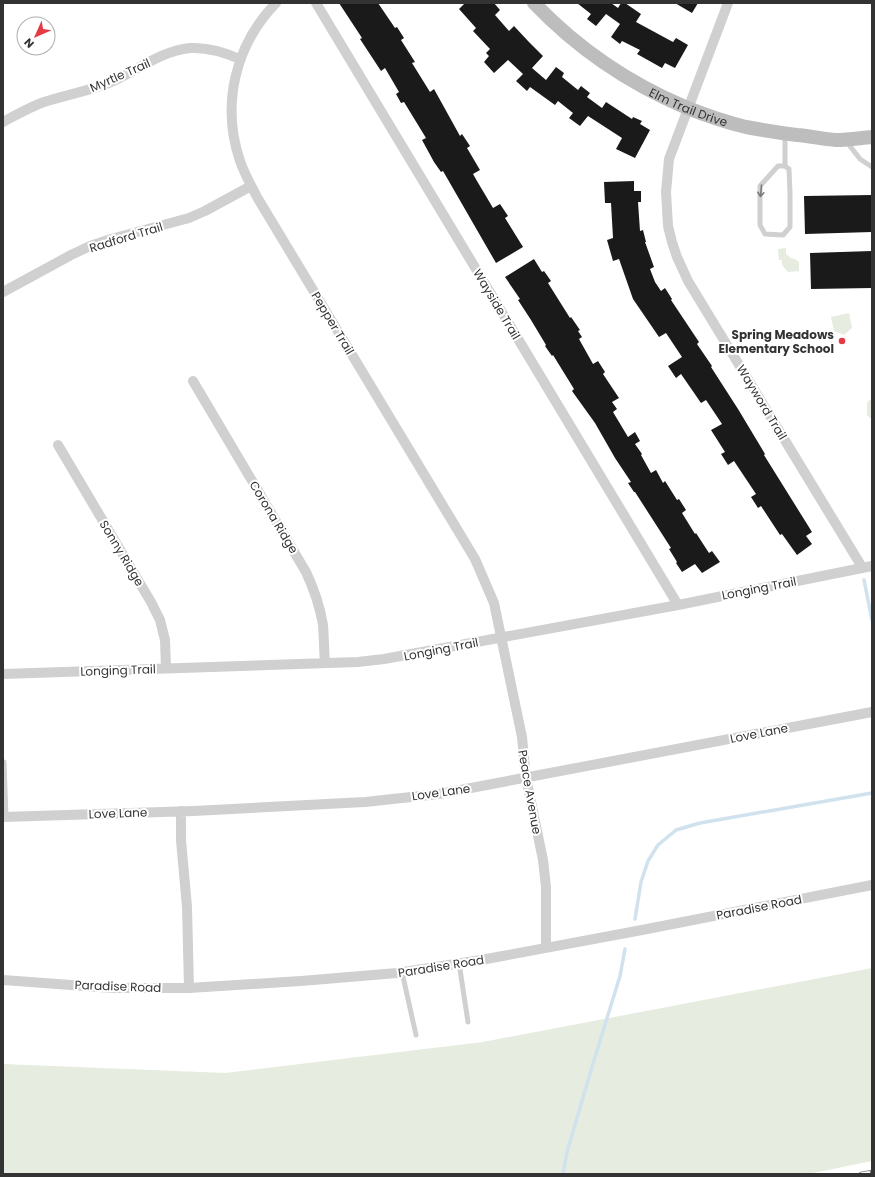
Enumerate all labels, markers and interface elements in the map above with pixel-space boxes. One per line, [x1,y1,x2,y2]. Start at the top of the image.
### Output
north arrow [16,16,56,56]
text: N [20,34,38,52]
street label: Myrtle Trail [87,54,153,96]
street label: Elm Trail Drive [647,83,730,130]
one-way arrow [757,185,764,198]
street label: Radford Trail [87,218,165,256]
street label: Wayside Trail [469,266,525,343]
street label: Pepper Trail [308,288,359,358]
place label: Spring Meadows Elementary School [719,326,834,357]
marker: Spring Meadows Elementary School [837,336,847,346]
street label: Wayword Trail [733,361,791,443]
street label: Corona Ridge [246,477,302,557]
street label: Sonny Ridge [96,517,148,589]
street label: Longing Trail [720,572,798,604]
street label: Longing Trail [402,633,480,665]
street label: Longing Trail [80,660,156,680]
street label: Love Lane [729,719,789,747]
street label: Peace Avenue [514,748,546,836]
street label: Love Lane [411,779,471,805]
street label: Love Lane [88,803,148,823]
street label: Paradise Road [715,890,803,924]
street label: Paradise Road [397,951,485,981]
street label: Paradise Road [74,976,162,996]

